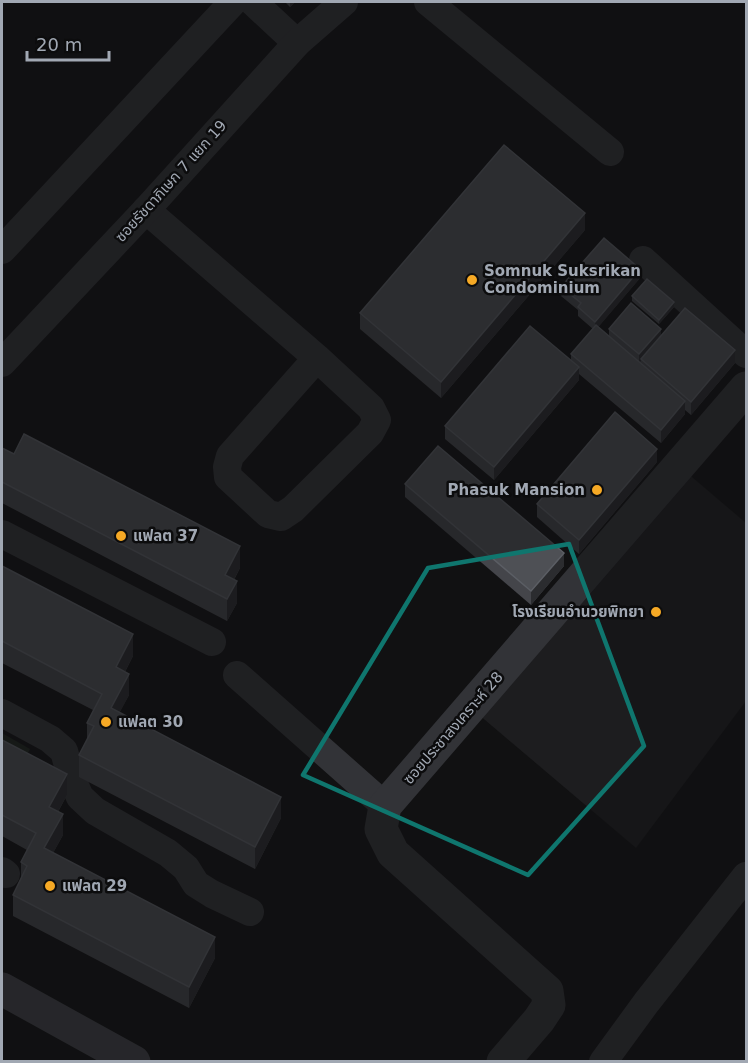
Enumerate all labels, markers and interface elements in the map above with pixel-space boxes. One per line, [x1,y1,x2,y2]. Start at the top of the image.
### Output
scale bar [27,24,110,62]
text: 20 m [36,34,82,55]
street label: ซอยรัชดาภิเษก 7 แยก 19 [112,116,230,246]
place label: Somnuk Suksrikan Condominium [484,262,641,297]
marker: Somnuk Suksrikan Condominium [465,273,479,287]
place label: Phasuk Mansion [448,481,585,499]
marker: Phasuk Mansion [590,483,604,497]
place label: แฟลต 37 [133,527,198,545]
marker: แฟลต 37 [114,529,128,543]
place label: โรงเรียนอำนวยพิทยา [512,603,644,621]
marker: โรงเรียนอำนวยพิทยา [649,605,663,619]
street label: ซอยประชาสงเคราะห์ 28 [399,668,507,788]
place label: แฟลต 30 [118,713,183,731]
marker: แฟลต 30 [99,715,113,729]
place label: แฟลต 29 [62,877,127,895]
marker: แฟลต 29 [43,879,57,893]

